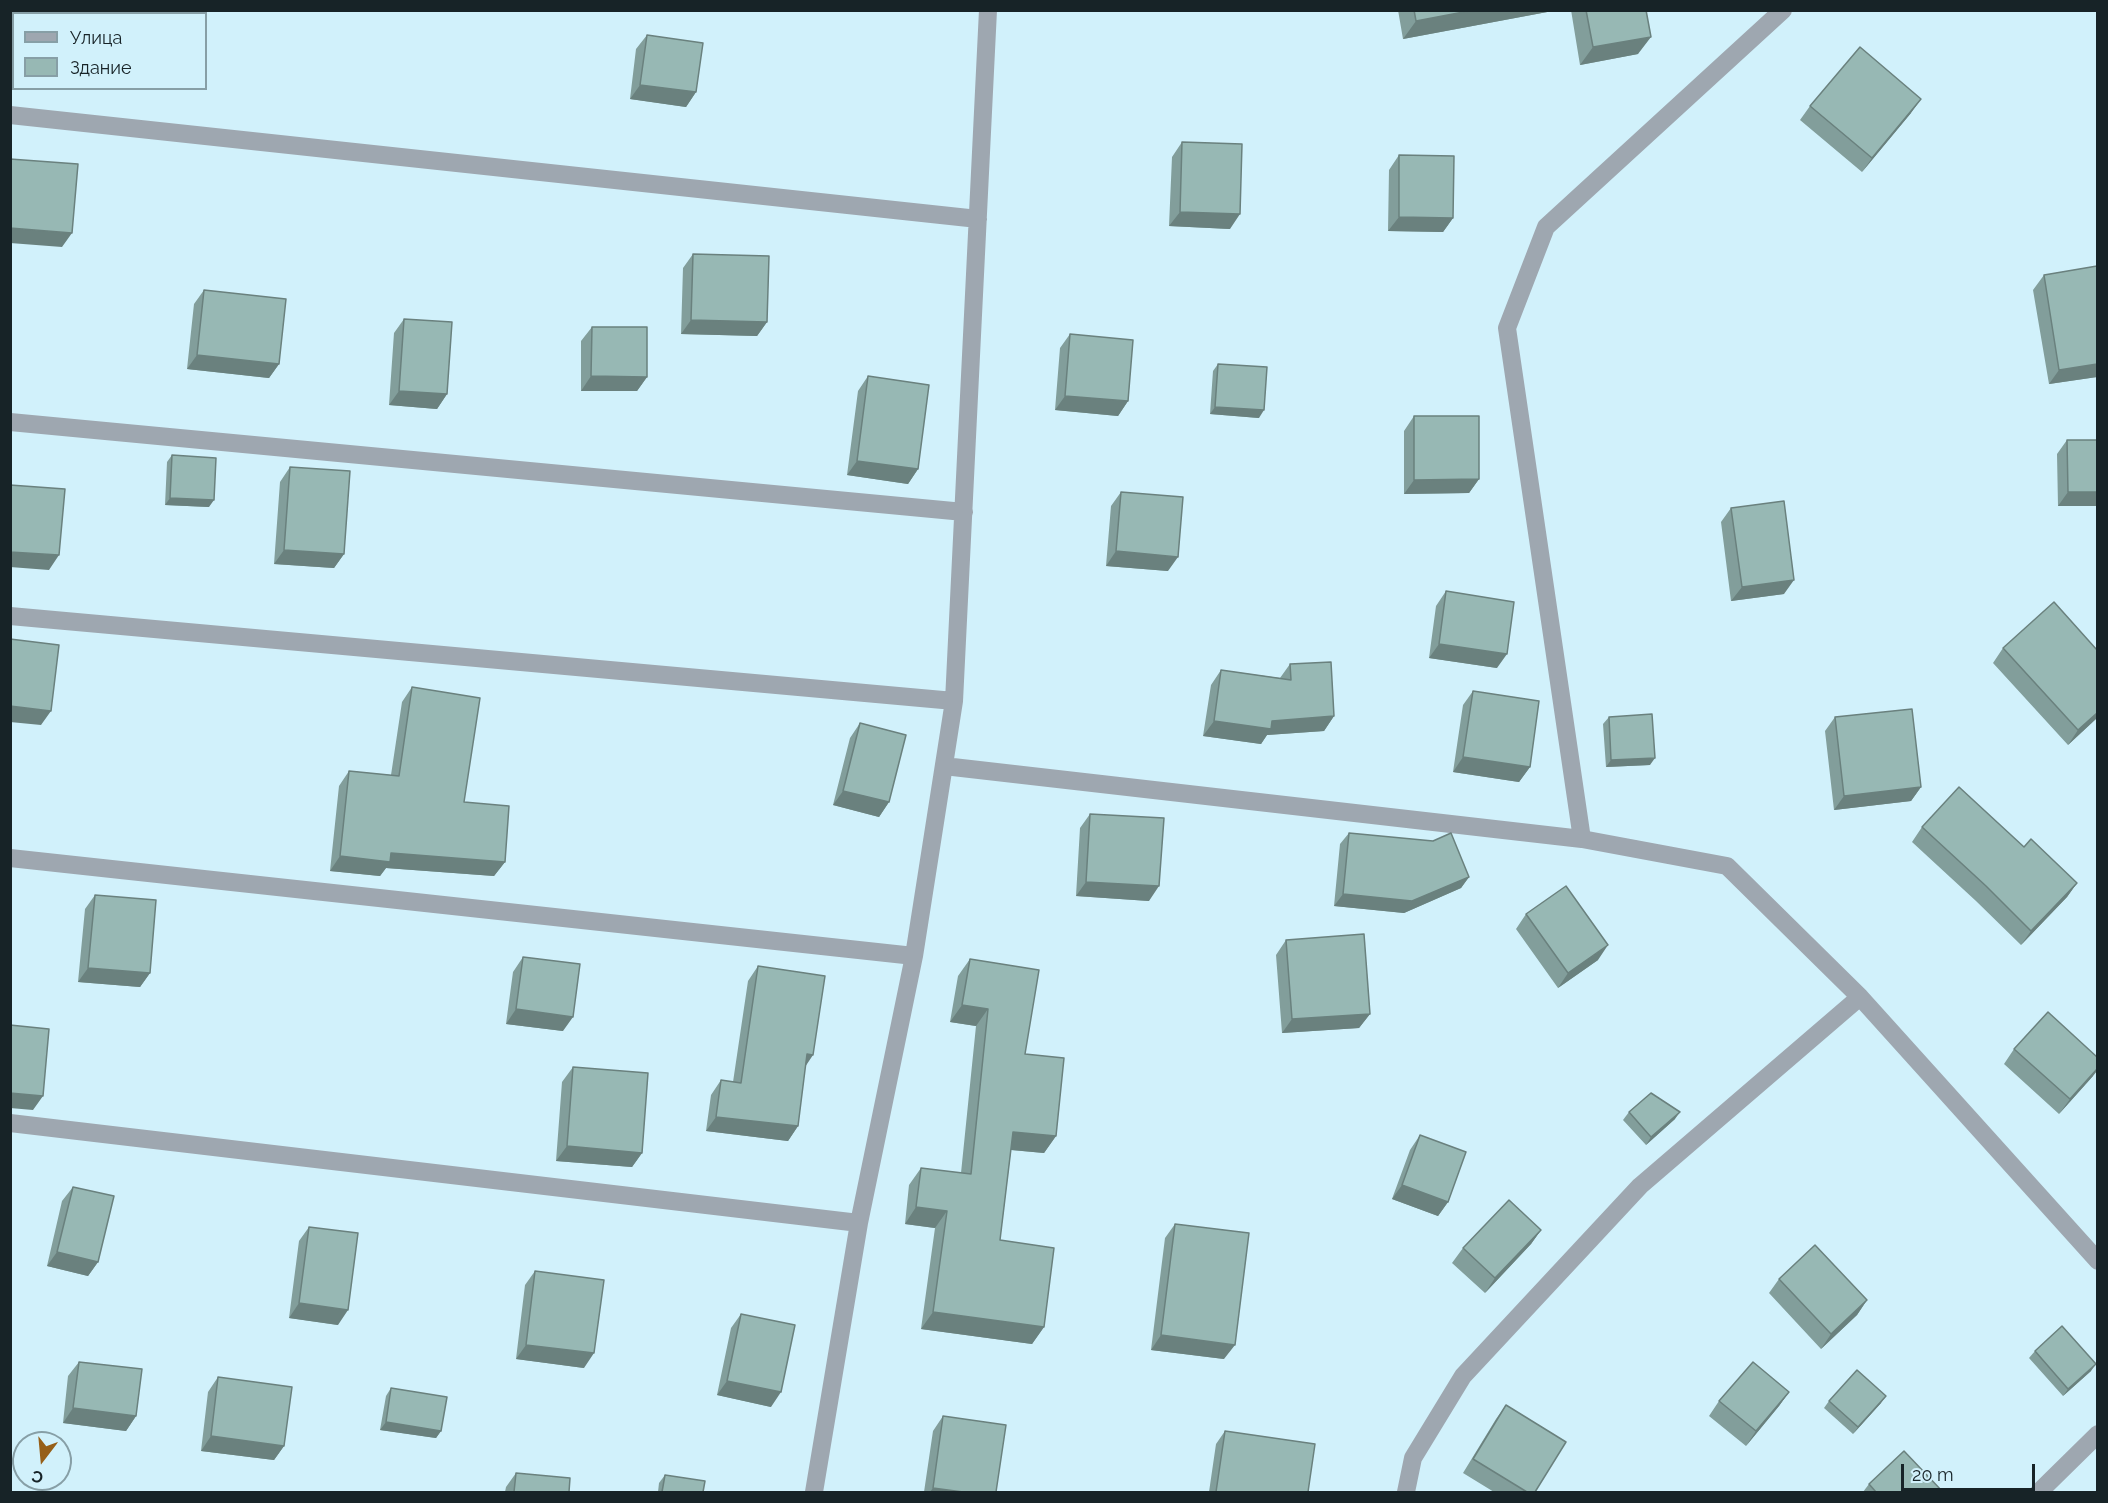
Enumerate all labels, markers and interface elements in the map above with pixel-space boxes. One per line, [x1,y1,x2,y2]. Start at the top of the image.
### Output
legend [12,12,207,90]
text: Улица [70,27,122,48]
text: Здание [70,57,132,78]
north arrow [12,1431,72,1491]
scale bar [1904,1452,2038,1490]
text: 20 m [1912,1464,1954,1485]
text: С [30,1466,45,1488]

